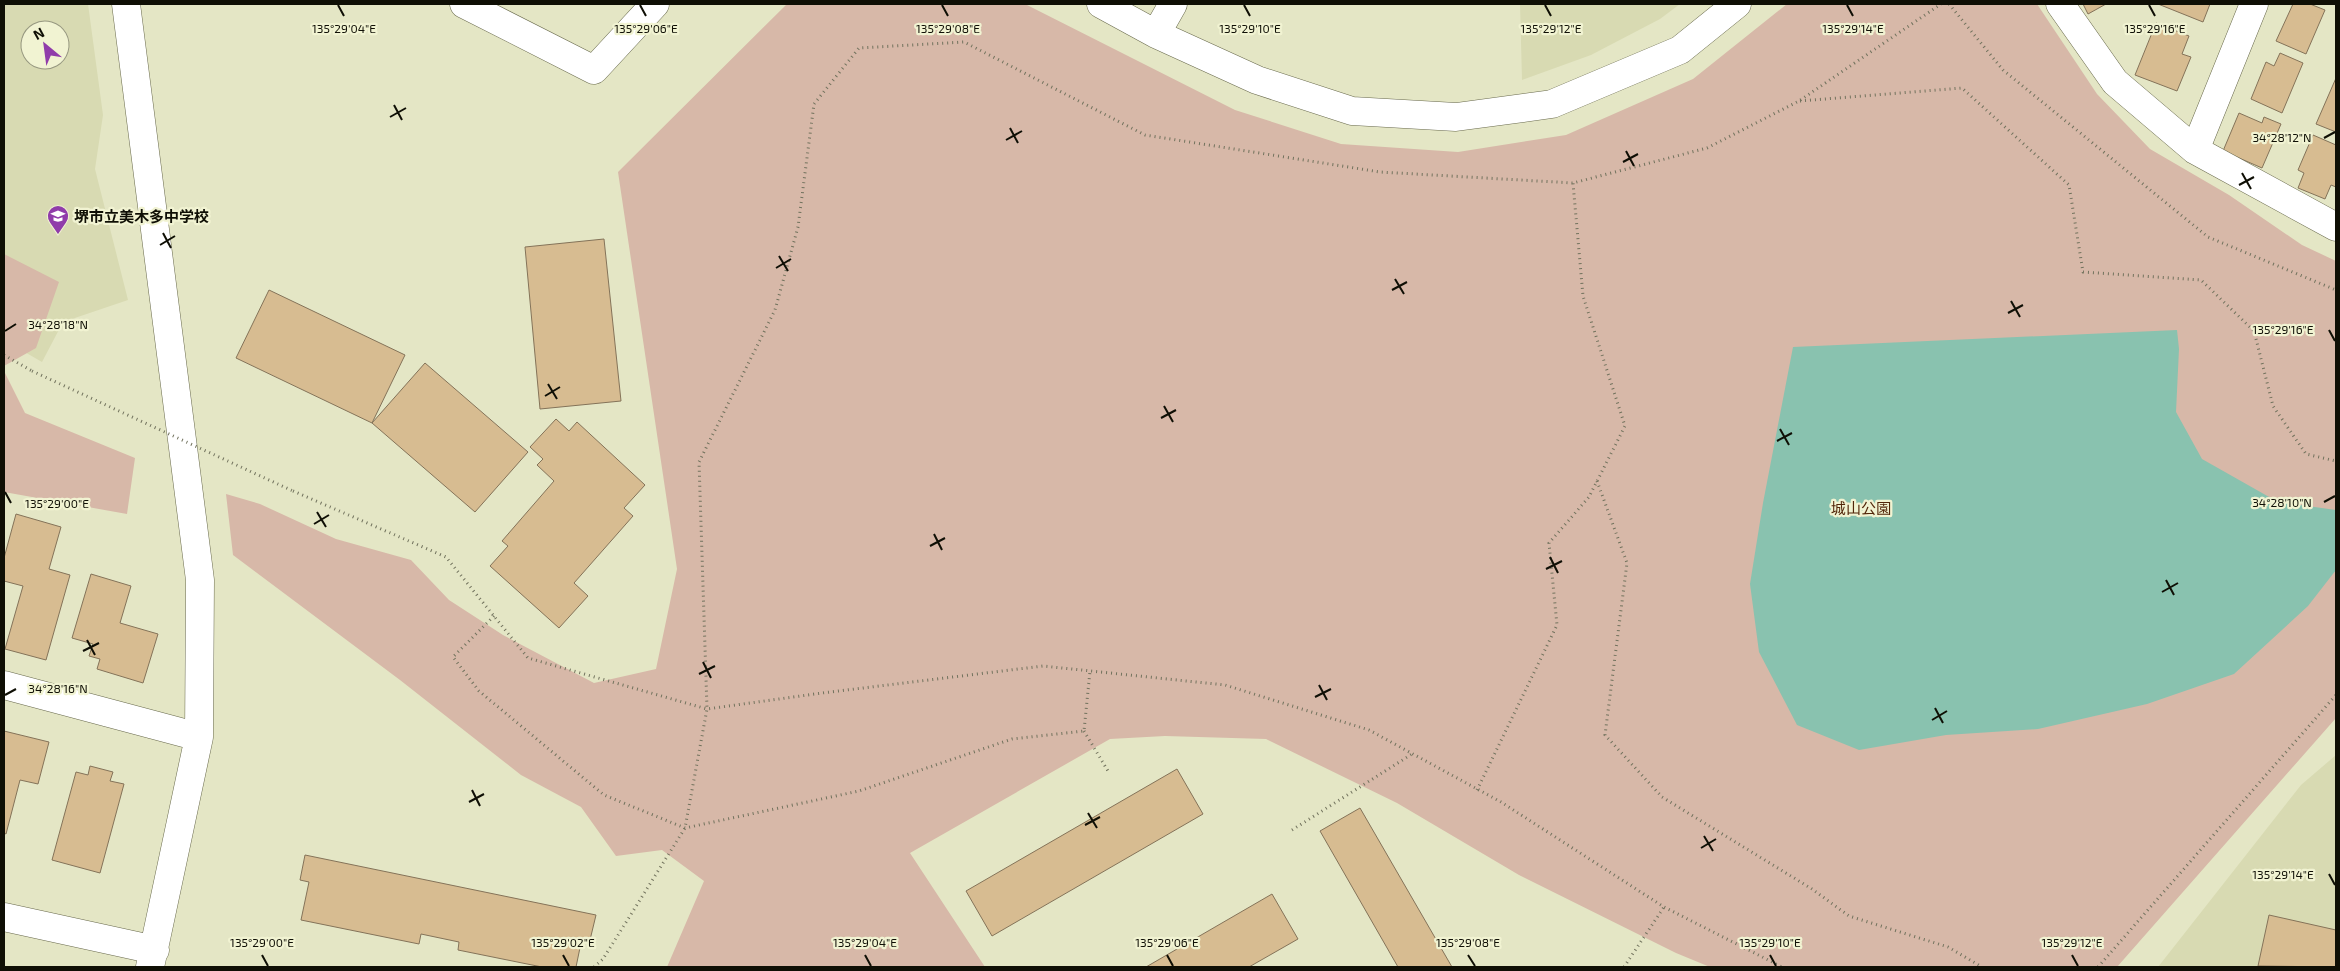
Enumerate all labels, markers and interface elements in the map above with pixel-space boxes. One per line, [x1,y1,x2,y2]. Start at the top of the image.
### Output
north arrow [20,20,70,70]
text: 135°29'04"E [312,21,376,35]
text: 135°29'06"E [614,21,678,35]
text: 135°29'08"E [916,21,980,35]
text: 135°29'10"E [1219,21,1281,35]
text: 135°29'12"E [1521,21,1582,35]
text: 135°29'14"E [1822,21,1884,35]
text: 135°29'16"E [2125,21,2186,35]
text: N [30,23,47,43]
text: 34°28'12"N [2252,130,2312,144]
school or university icon: 堺市立美木多中学校 [46,204,70,235]
place label: 堺市立美木多中学校 [74,207,209,225]
text: 34°28'18"N [28,317,88,331]
text: 135°29'16"E [2253,322,2314,336]
text: 34°28'10"N [2252,495,2312,509]
text: 135°29'00"E [25,496,89,510]
park label: 城山公園 [1831,499,1891,517]
text: 34°28'16"N [28,681,88,695]
text: 135°29'14"E [2252,867,2314,881]
text: 135°29'00"E [230,935,294,949]
text: 135°29'02"E [531,935,595,949]
text: 135°29'04"E [833,935,897,949]
text: 135°29'06"E [1135,935,1199,949]
text: 135°29'08"E [1436,935,1500,949]
text: 135°29'10"E [1739,935,1801,949]
text: 135°29'12"E [2042,935,2103,949]

